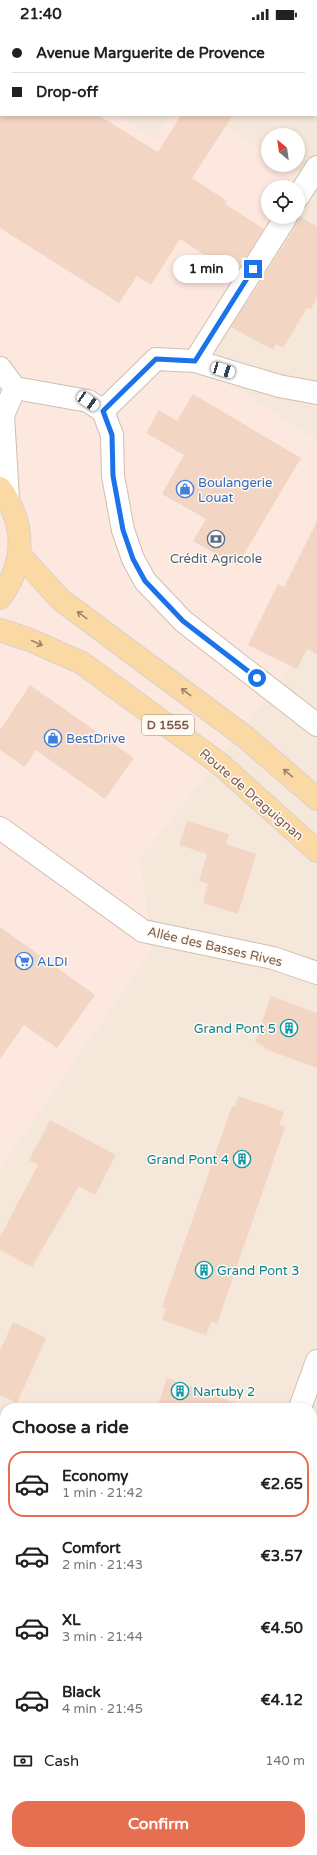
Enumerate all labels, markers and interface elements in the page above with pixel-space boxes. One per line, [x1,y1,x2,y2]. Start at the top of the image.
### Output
text: 21:40 [20,5,62,23]
text: Avenue Marguerite de Provence [36,44,265,62]
text: Drop-off [36,83,98,101]
north arrow [261,128,305,172]
map controls [261,128,305,224]
button: locate [261,180,305,224]
callout: 1 min [173,255,239,283]
route end [244,260,262,278]
text: 1 min [189,261,223,277]
car [210,361,236,379]
car [75,389,101,413]
place label: Boulangerie Louat [198,475,272,506]
shop icon: Boulangerie Louat [175,479,195,499]
bank icon: Crédit Agricole [206,529,226,549]
place label: Crédit Agricole [170,551,262,567]
one-way arrow [76,611,87,619]
one-way arrow [30,640,42,647]
route start [248,669,266,687]
one-way arrow [181,688,192,696]
road number: D 1555 [142,715,194,735]
shop icon: BestDrive [43,728,63,748]
place label: BestDrive [66,731,125,747]
street label: Route de Draguignan [196,745,307,844]
one-way arrow [282,769,293,778]
street label: Allée des Basses Rives [146,924,284,970]
supermarket icon: ALDI [14,951,34,971]
place label: ALDI [37,954,68,970]
building icon: Grand Pont 5 [279,1018,299,1038]
place label: Grand Pont 5 [194,1021,276,1037]
building icon: Grand Pont 4 [232,1149,252,1169]
place label: Grand Pont 4 [147,1152,229,1168]
building icon: Grand Pont 3 [194,1260,214,1280]
place label: Grand Pont 3 [217,1263,299,1279]
building icon: Nartuby 2 [170,1381,190,1401]
place label: Nartuby 2 [193,1384,255,1400]
text: Choose a ride [12,1416,129,1438]
icon: car [14,1466,50,1502]
text: Economy [62,1467,128,1485]
text: €2.65 [261,1475,303,1493]
text: 1 min · 21:42 [62,1485,143,1501]
icon: car [14,1538,50,1574]
text: Comfort [62,1539,121,1557]
text: €3.57 [261,1547,303,1565]
text: 2 min · 21:43 [62,1557,143,1573]
icon: car [14,1610,50,1646]
text: XL [62,1611,81,1629]
text: €4.50 [261,1619,303,1637]
text: 3 min · 21:44 [62,1629,143,1645]
icon: car [14,1682,50,1718]
text: Black [62,1683,101,1701]
text: €4.12 [261,1691,303,1709]
text: 4 min · 21:45 [62,1701,143,1717]
icon: cash [12,1750,34,1772]
text: Cash [44,1752,79,1770]
text: 140 m [265,1753,305,1769]
button: Confirm [12,1801,305,1847]

